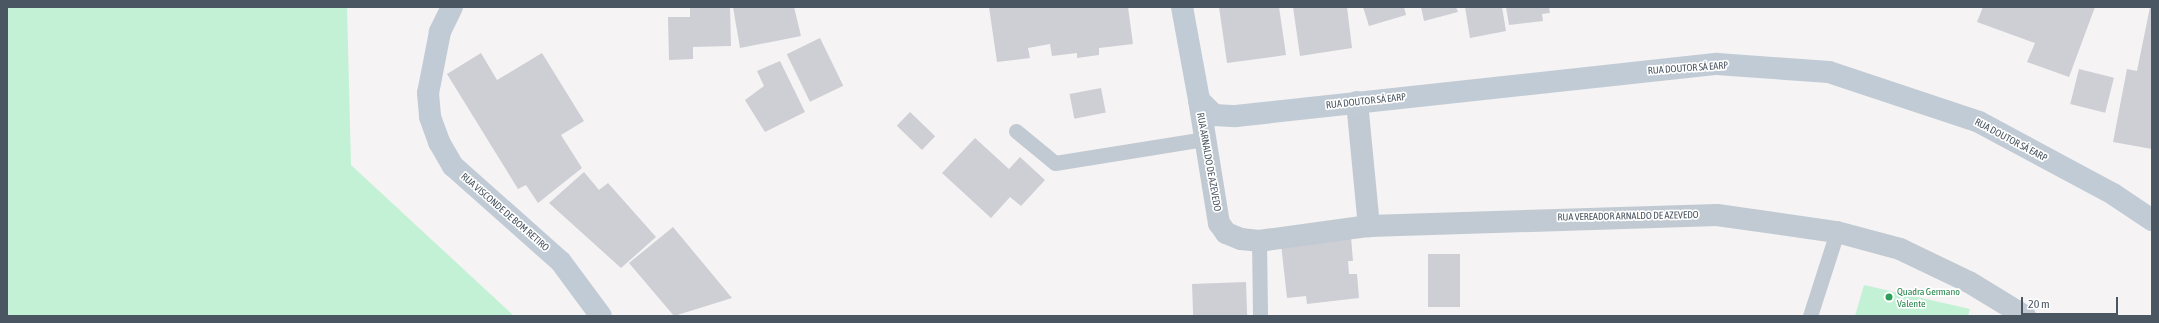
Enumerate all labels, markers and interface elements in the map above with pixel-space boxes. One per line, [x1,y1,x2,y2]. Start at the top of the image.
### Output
street label: RUA DOUTOR SÁ EARP [1647,59,1729,77]
street label: RUA DOUTOR SÁ EARP [1325,91,1407,111]
street label: RUA ARNALDO DE AZEVEDO [1194,112,1224,212]
street label: RUA DOUTOR SÁ EARP [1973,116,2049,164]
street label: RUA VISCONDE DE BOM RETIRO [458,170,552,254]
street label: RUA VEREADOR ARNALDO DE AZEVEDO [1557,209,1699,223]
place label: Quadra Germano Valente [1897,285,1960,308]
scale bar [2023,289,2120,315]
marker: Quadra Germano Valente [1884,292,1894,302]
text: 20 m [2028,297,2050,311]

